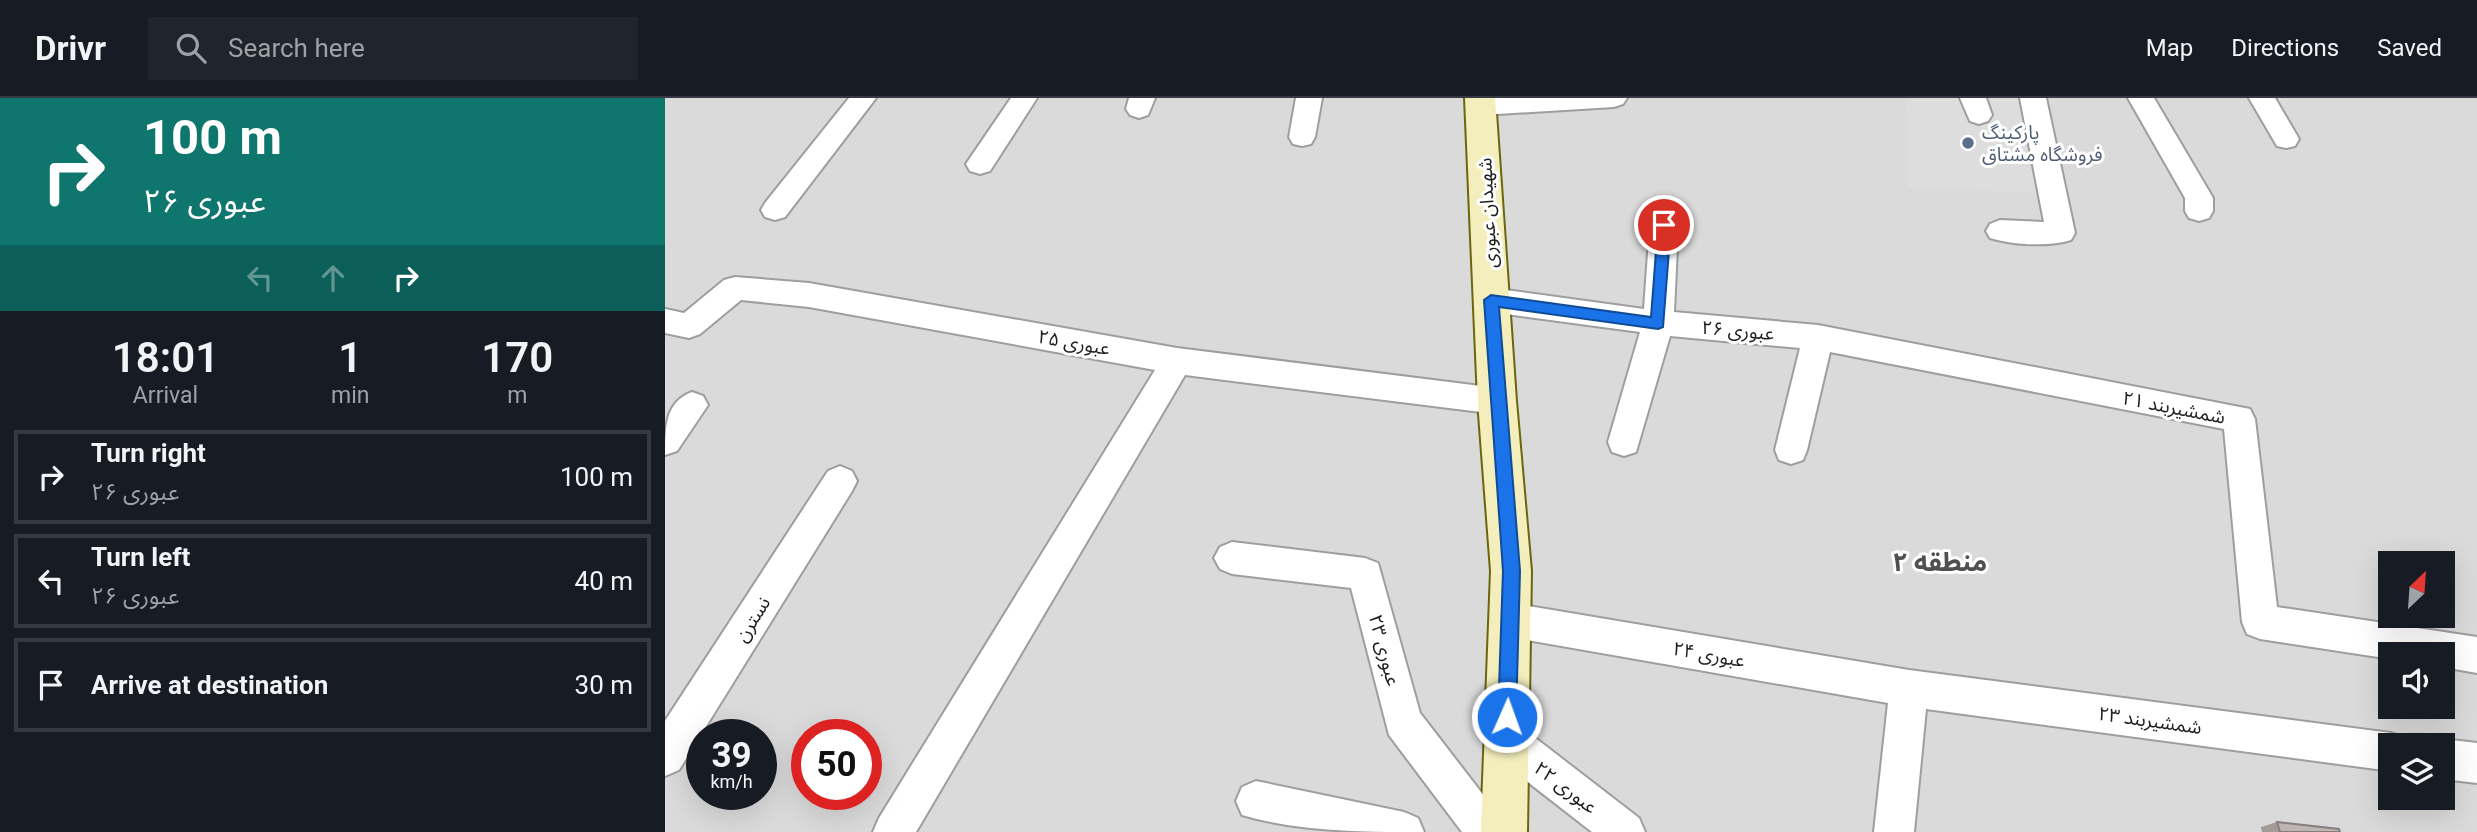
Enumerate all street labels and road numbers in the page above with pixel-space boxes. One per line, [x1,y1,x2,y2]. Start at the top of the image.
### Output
street label: شهیدان عبوری [1473,157,1502,269]
street label: عبوری ۲۶ [1701,316,1775,345]
street label: عبوری ۲۵ [1036,325,1112,360]
street label: شمشیربند ۲۱ [2121,386,2227,429]
street label: نسترن [730,592,775,646]
street label: عبوری ۲۳ [1364,612,1405,688]
street label: عبوری ۲۴ [1671,637,1747,672]
street label: شمشیربند ۲۳ [2097,702,2203,739]
street label: عبوری ۲۲ [1530,756,1602,819]

